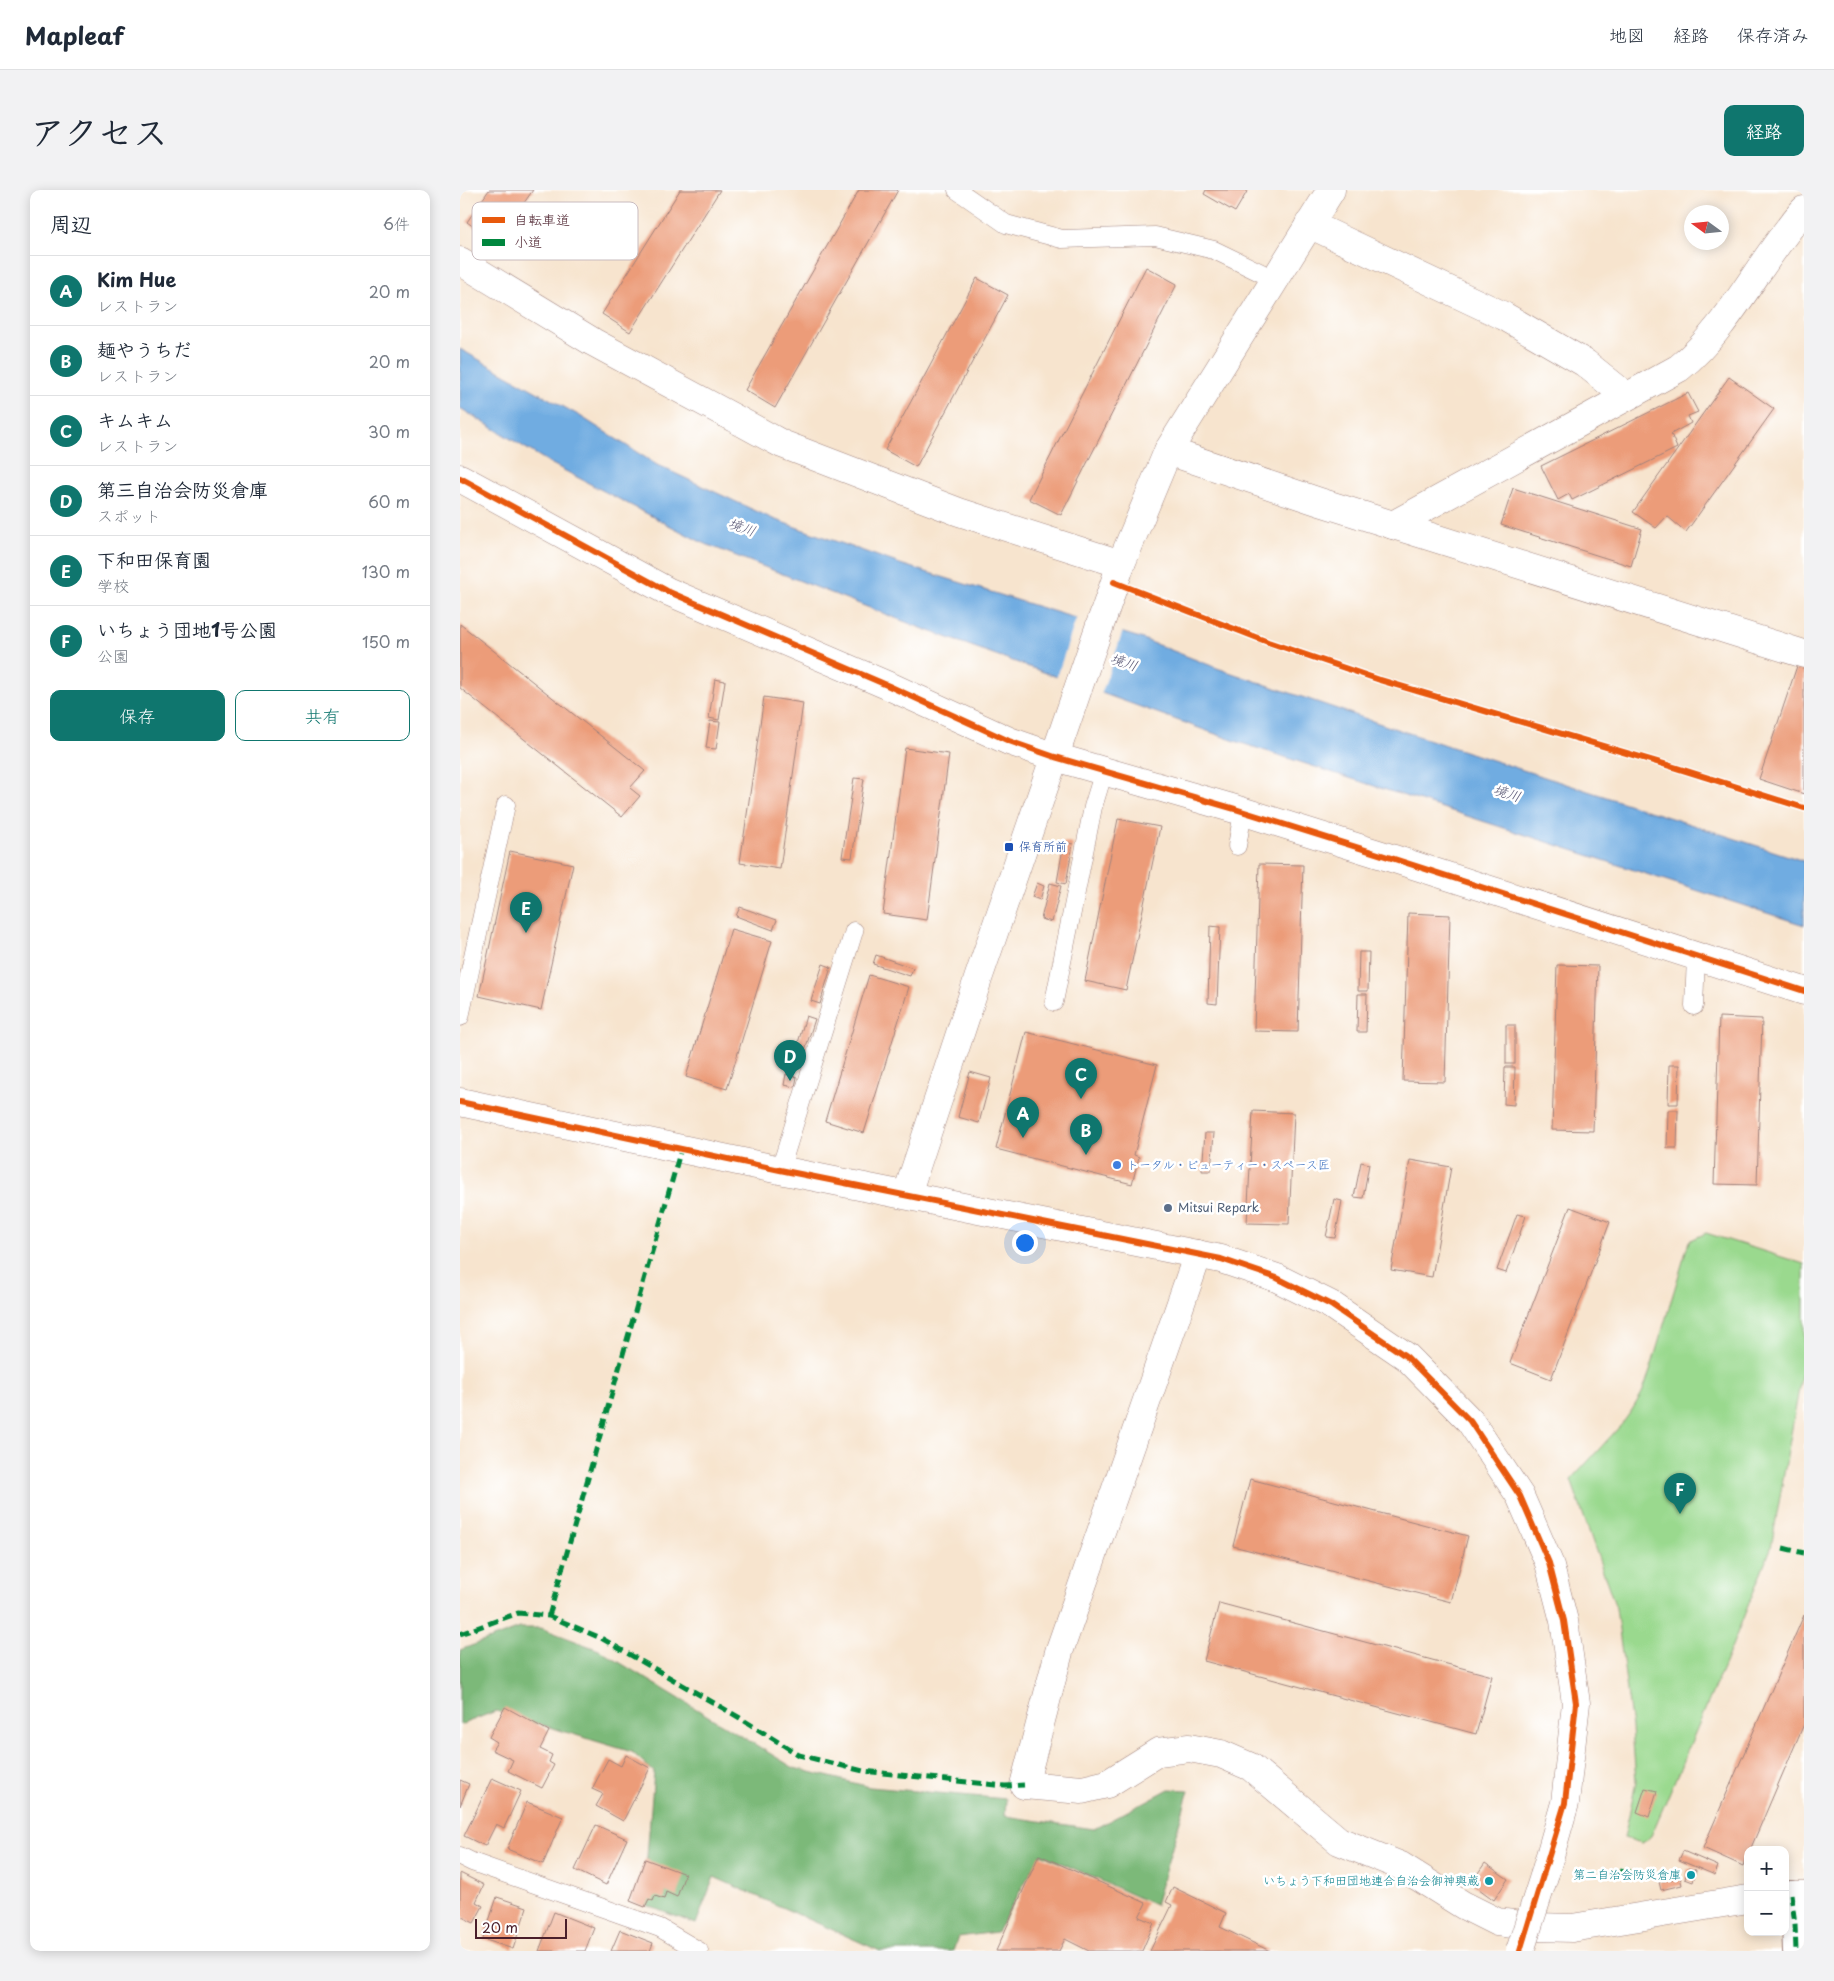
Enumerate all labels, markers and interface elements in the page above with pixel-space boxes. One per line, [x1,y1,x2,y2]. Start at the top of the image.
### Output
text: Mapleaf [25,17,124,53]
text: 地図 [1609,21,1645,48]
text: 経路 [1673,21,1709,48]
text: 保存済み [1737,21,1809,48]
text: アクセス [30,104,168,157]
button: 経路 [1724,105,1804,156]
legend [472,202,638,260]
north arrow [1684,205,1729,250]
text: 周辺 [50,207,92,239]
text: 自転車道 [514,209,570,230]
text: 6件 [383,211,410,235]
text: 小道 [514,231,542,252]
text: Kim Hue [97,265,176,293]
text: A [60,279,72,303]
text: 20 m [369,279,410,303]
text: レストラン [97,293,178,317]
text: 麺やうちだ [97,335,192,363]
text: B [61,349,71,373]
text: 20 m [369,349,410,373]
text: レストラン [97,363,178,387]
text: キムキム [97,405,173,433]
text: C [60,419,72,443]
text: 30 m [368,419,410,443]
text: レストラン [97,433,178,457]
text: 第三自治会防災倉庫 [97,475,268,503]
text: D [60,489,72,513]
text: 60 m [368,489,410,513]
text: スポット [97,503,161,527]
water label: 境川 [725,512,759,541]
text: 下和田保育園 [97,545,211,573]
text: E [61,559,71,583]
text: 130 m [362,559,410,583]
text: 学校 [97,573,129,597]
text: いちょう団地1号公園 [97,615,277,643]
text: F [61,629,71,653]
text: 150 m [362,629,410,653]
text: 公園 [97,643,129,667]
water label: 境川 [1108,647,1141,676]
button: 保存 [50,690,225,741]
button: 共有 [235,690,410,741]
water label: 境川 [1491,778,1524,807]
place label: 保育所前 [1019,837,1067,855]
marker: 保育所前 [1003,841,1015,853]
pin: E [510,892,542,933]
pin: D [774,1040,806,1081]
pin: C [1065,1058,1097,1099]
pin: A [1007,1097,1039,1138]
pin: B [1070,1114,1102,1155]
place label: トータル・ビューティー・スペース匠 [1127,1155,1330,1173]
marker: トータル・ビューティー・スペース匠 [1111,1159,1123,1171]
place label: Mitsui Repark [1178,1198,1259,1216]
marker: Mitsui Repark [1162,1202,1174,1214]
your location [1012,1230,1038,1256]
pin: F [1664,1473,1696,1514]
map controls [1744,1846,1789,1936]
button: + [1744,1846,1789,1891]
place label: 第二自治会防災倉庫 [1573,1865,1681,1883]
marker: 第二自治会防災倉庫 [1685,1869,1697,1881]
place label: いちょう下和田団地連合自治会御神輿蔵 [1263,1871,1479,1889]
marker: いちょう下和田団地連合自治会御神輿蔵 [1483,1875,1495,1887]
button: − [1744,1891,1789,1936]
scale bar [475,1916,568,1939]
text: 20 m [482,1917,518,1938]

